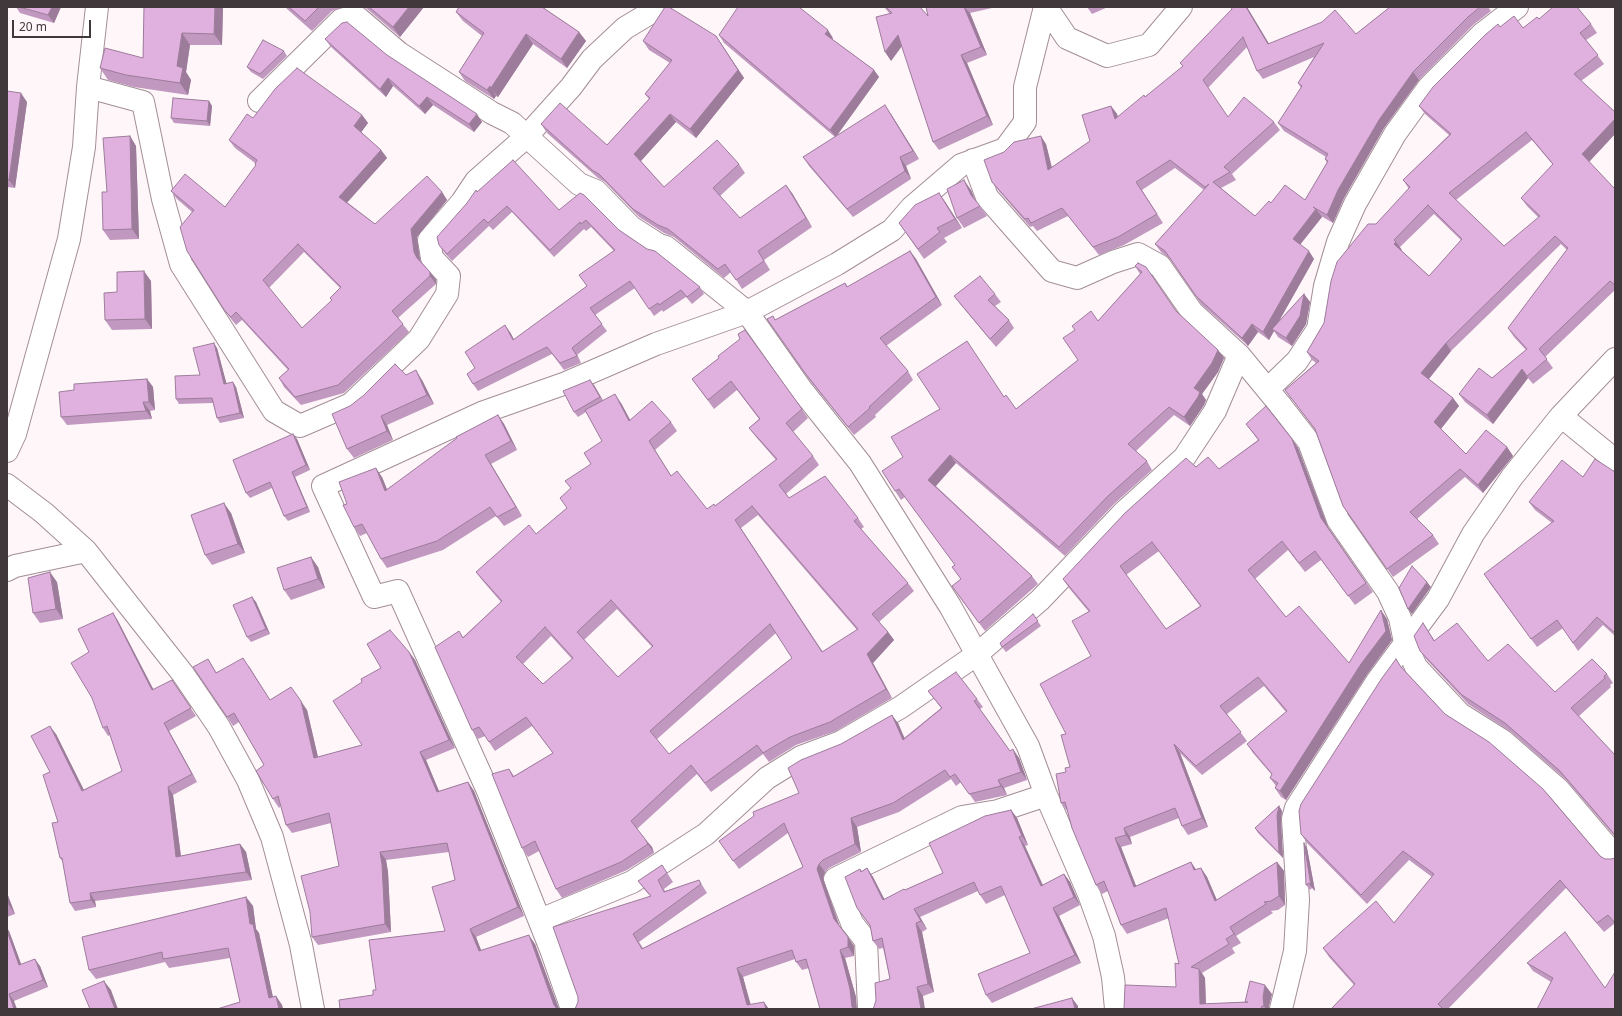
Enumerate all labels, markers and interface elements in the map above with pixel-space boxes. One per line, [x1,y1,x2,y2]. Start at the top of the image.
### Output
scale bar [14,12,93,38]
text: 20 m [19,18,47,35]

